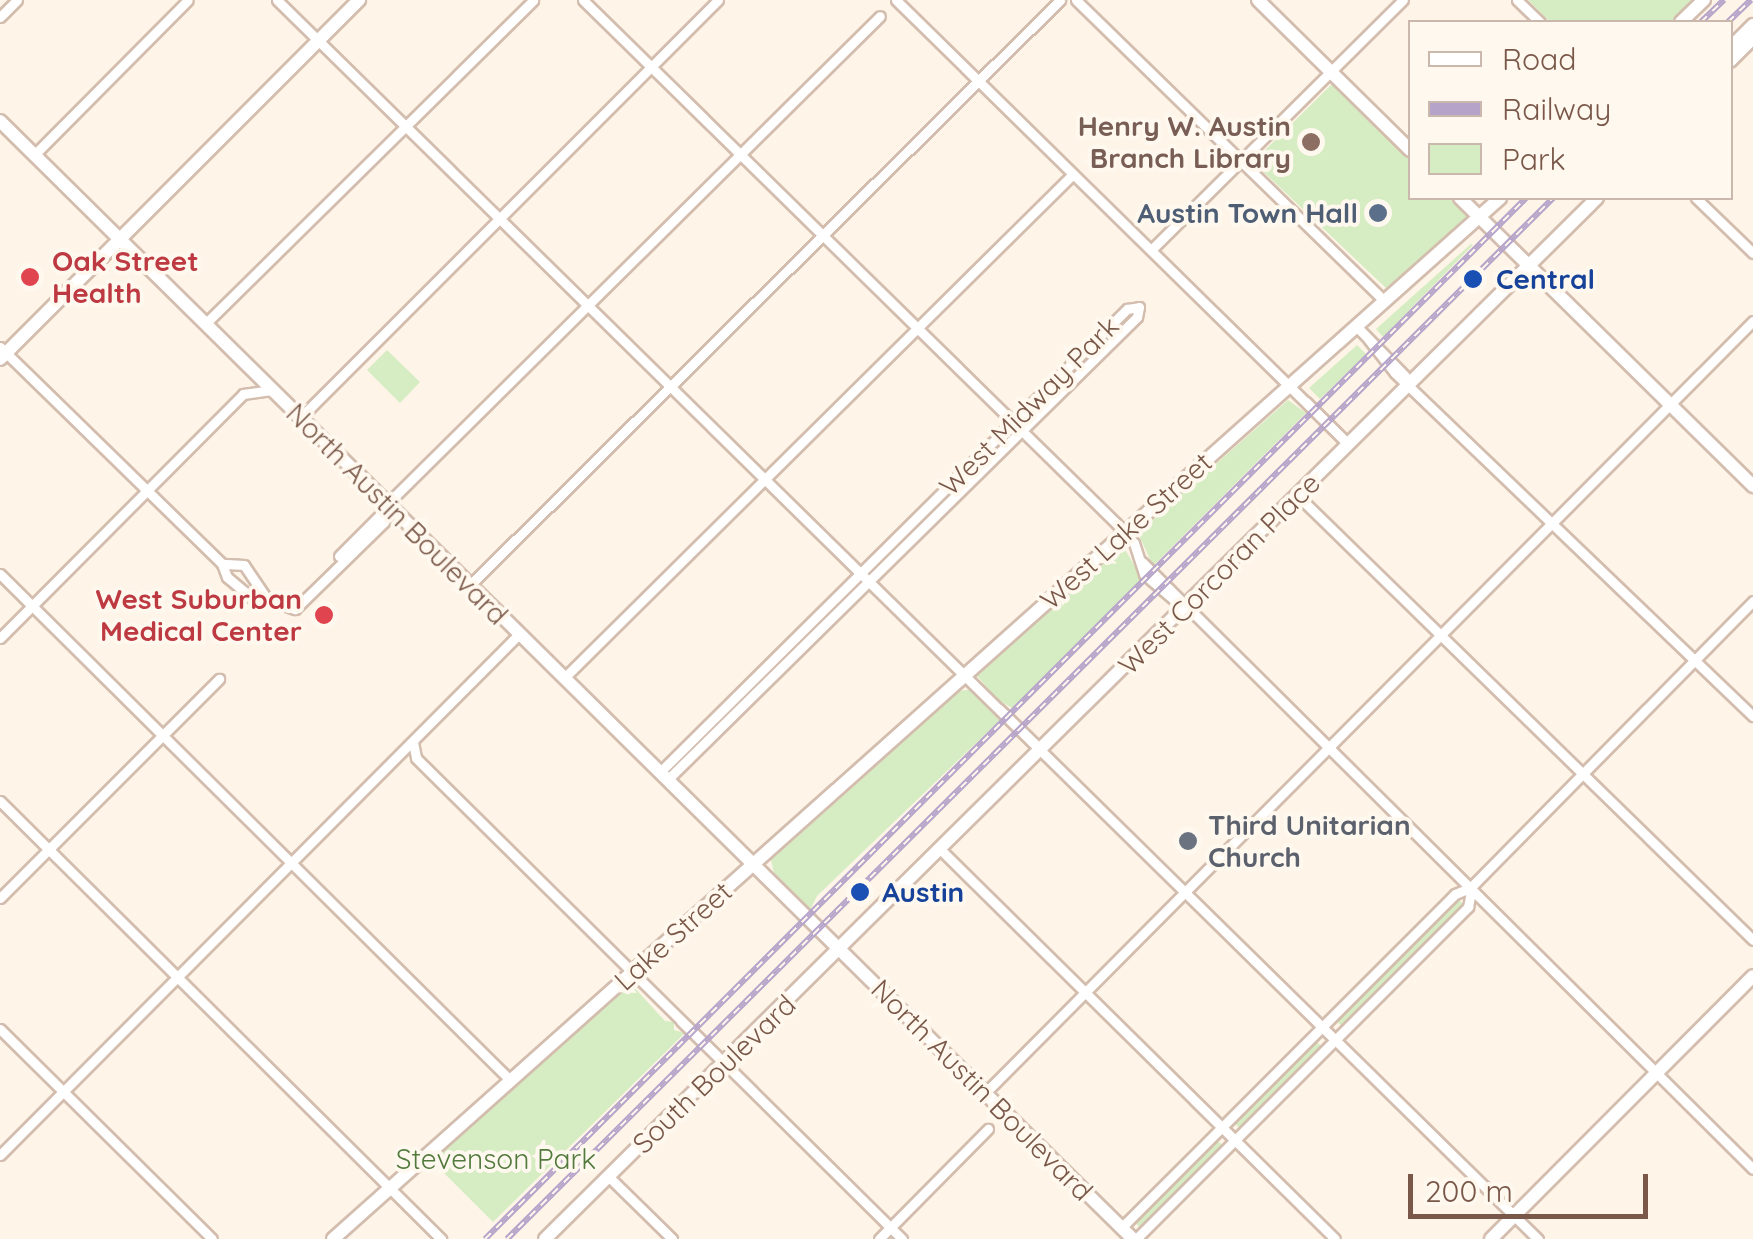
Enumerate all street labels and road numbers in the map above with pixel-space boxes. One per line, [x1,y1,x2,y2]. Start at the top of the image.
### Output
street label: West Midway Park [932,309,1126,503]
street label: North Austin Boulevard [279,396,515,632]
street label: West Lake Street [1033,445,1219,617]
street label: West Corcoran Place [1111,466,1327,682]
street label: Lake Street [607,875,739,997]
street label: North Austin Boulevard [864,972,1100,1208]
street label: South Boulevard [626,988,802,1160]

